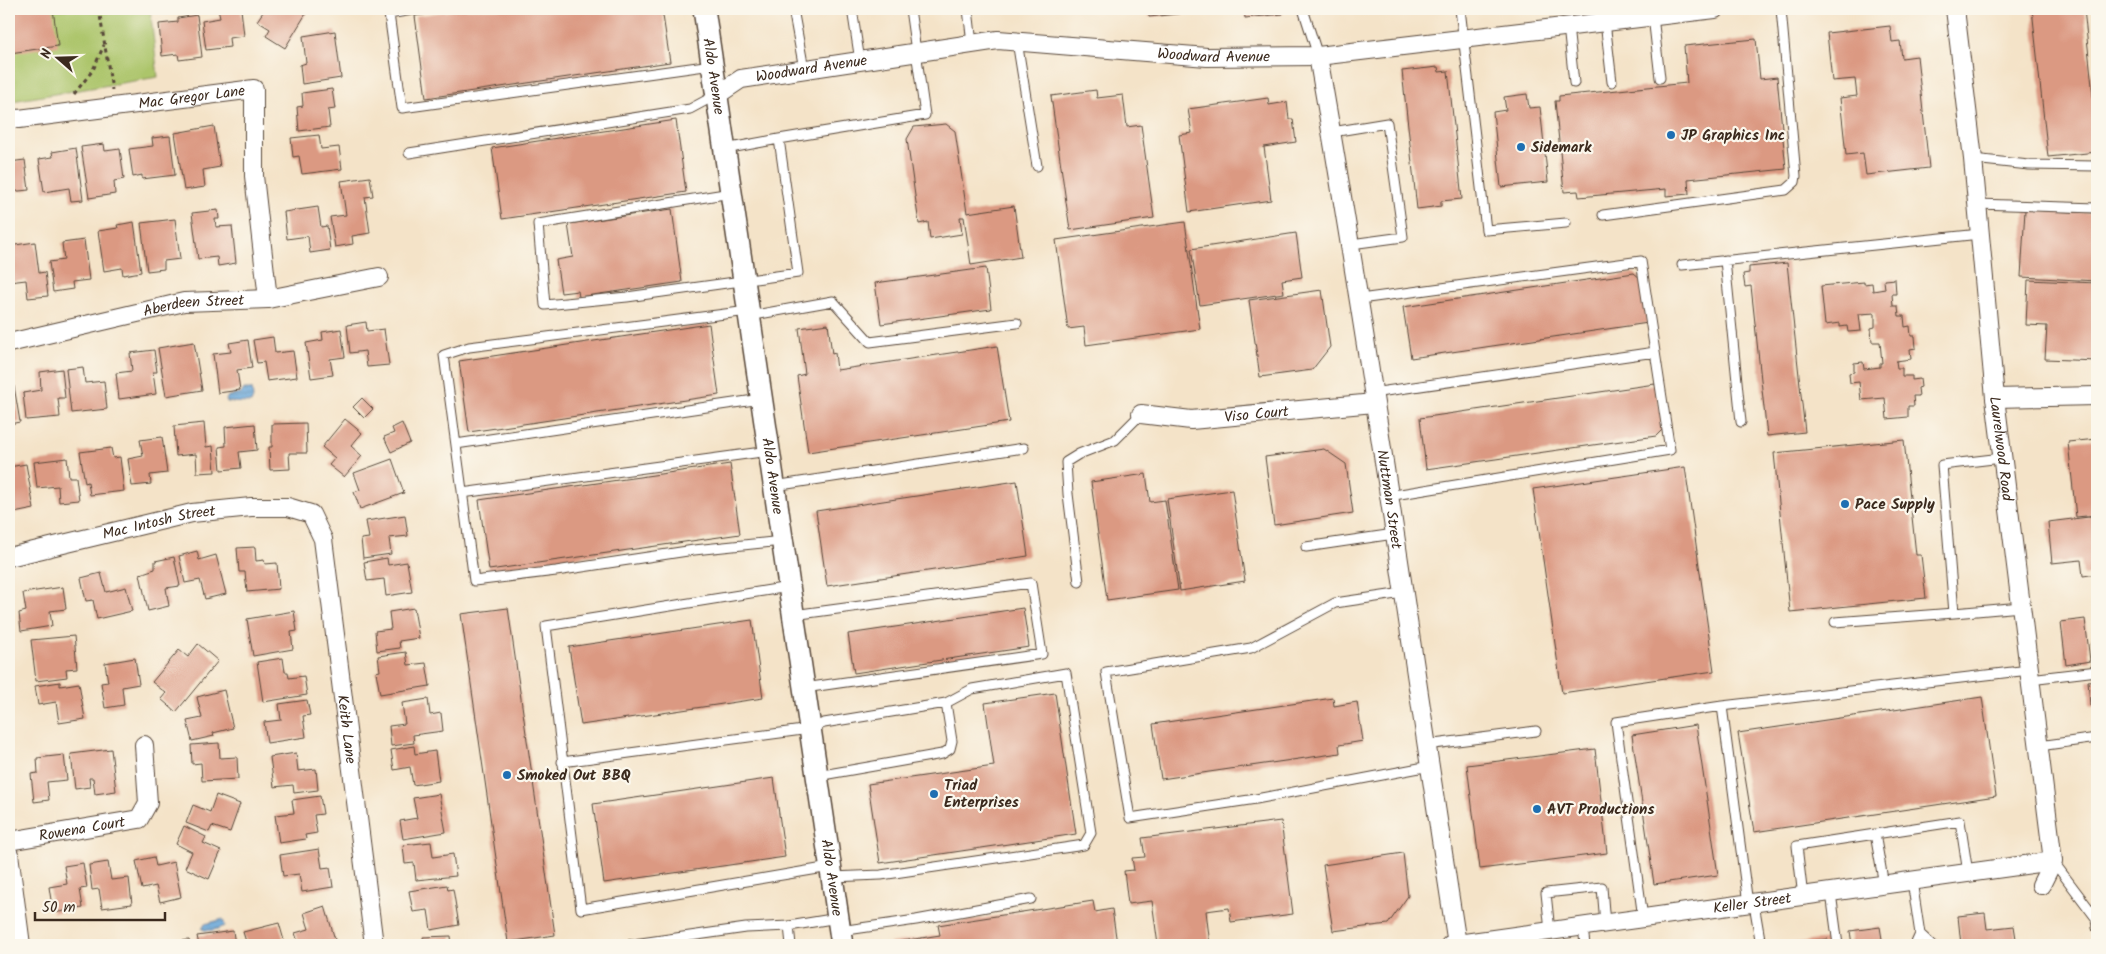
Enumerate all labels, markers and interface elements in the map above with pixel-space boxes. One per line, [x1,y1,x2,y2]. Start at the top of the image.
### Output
north arrow [32,32,82,82]
street label: Aldo Avenue [695,36,730,117]
street label: Woodward Avenue [1156,42,1270,70]
text: N [35,46,59,62]
street label: Woodward Avenue [754,49,869,90]
street label: Mac Gregor Lane [137,79,247,117]
place label: JP Graphics Inc [1681,124,1785,148]
marker: JP Graphics Inc [1665,129,1677,141]
place label: Sidemark [1531,136,1592,160]
marker: Sidemark [1515,141,1527,153]
street label: Aberdeen Street [141,289,245,324]
street label: Laurelwood Road [1982,395,2019,503]
street label: Viso Court [1223,400,1290,430]
street label: Aldo Avenue [754,436,789,516]
street label: Nuttman Street [1369,448,1408,551]
place label: Pace Supply [1855,493,1935,517]
marker: Pace Supply [1839,498,1851,510]
street label: Mac Intosh Street [100,500,217,547]
street label: Keith Lane [330,694,362,765]
place label: Smoked Out BBQ [517,764,631,788]
marker: Smoked Out BBQ [501,769,513,781]
place label: Triad Enterprises [944,774,1019,815]
marker: Triad Enterprises [928,788,940,800]
place label: AVT Productions [1547,798,1654,822]
marker: AVT Productions [1531,803,1543,815]
street label: Rowena Court [37,810,127,849]
street label: Aldo Avenue [814,838,849,918]
street label: Keller Street [1712,887,1793,921]
scale bar [35,889,165,921]
text: 50 m [42,896,76,920]

